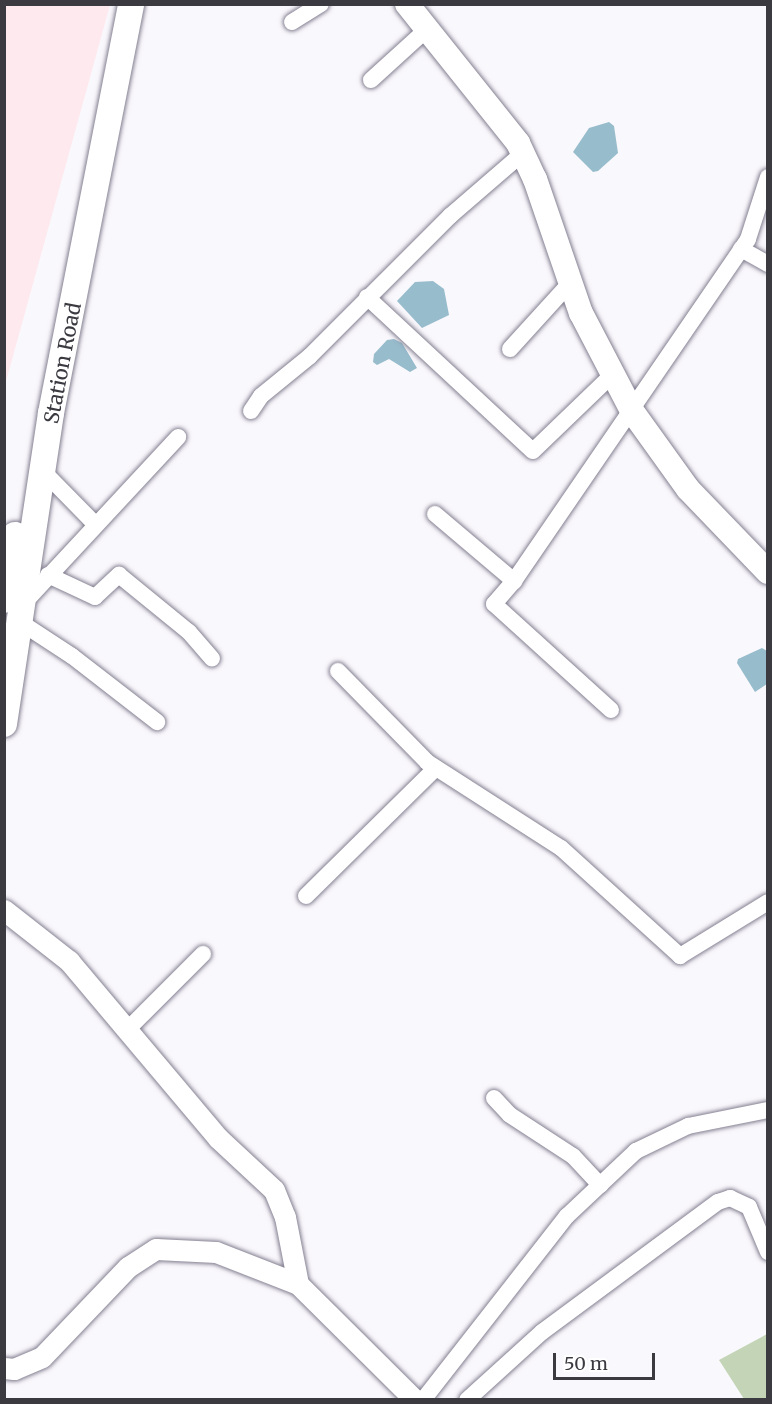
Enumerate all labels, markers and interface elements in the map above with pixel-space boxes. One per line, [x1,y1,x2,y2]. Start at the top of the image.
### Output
street label: Station Road [39,300,85,426]
scale bar [556,1341,658,1379]
text: 50 m [564,1352,608,1375]

